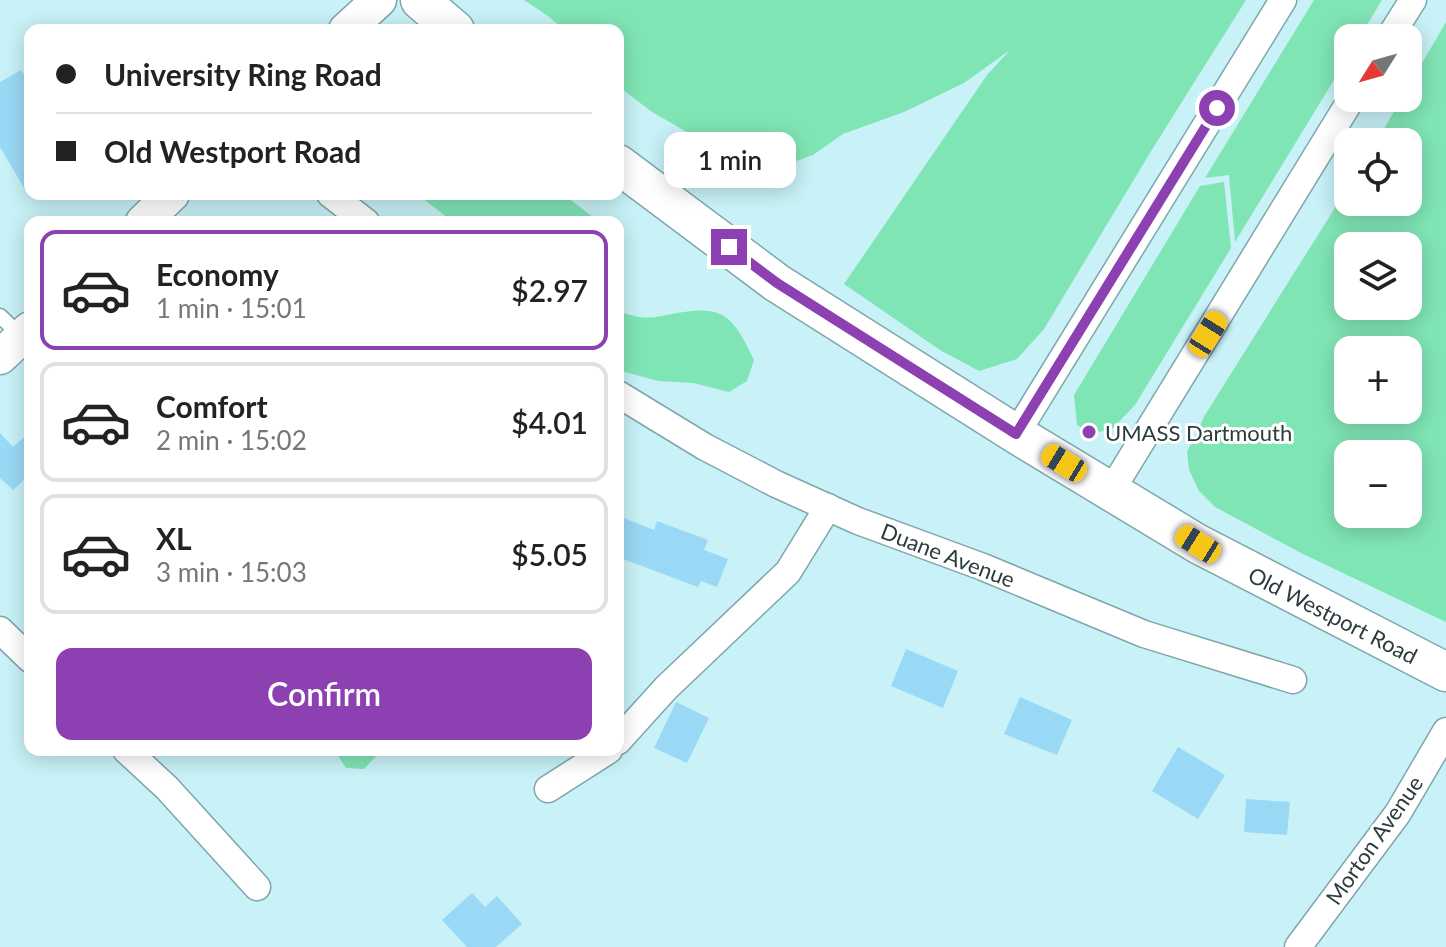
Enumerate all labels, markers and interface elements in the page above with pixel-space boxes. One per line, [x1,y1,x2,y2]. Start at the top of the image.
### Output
north arrow [1334,24,1422,112]
map controls [1334,24,1422,528]
text: University Ring Road [104,56,382,92]
route start [1199,90,1235,126]
button: locate [1334,128,1422,216]
callout: 1 min [663,131,795,187]
text: Old Westport Road [104,133,361,169]
text: 1 min [698,144,762,176]
route end [711,229,747,265]
button: layers [1334,232,1422,320]
icon: car [60,254,132,326]
text: Economy [156,256,279,292]
text: $2.97 [511,272,588,308]
text: 1 min · 15:01 [156,292,307,324]
car [1185,307,1231,361]
button: + [1334,336,1422,424]
icon: car [60,386,132,458]
text: Comfort [156,388,268,424]
text: $4.01 [511,404,588,440]
place label: UMASS Dartmouth [1105,419,1292,446]
marker: UMASS Dartmouth [1080,423,1098,441]
text: 2 min · 15:02 [156,424,307,456]
car [1037,440,1091,486]
button: − [1334,440,1422,528]
street label: Duane Avenue [877,517,1019,593]
icon: car [60,518,132,590]
text: XL [156,520,192,556]
car [1171,521,1225,567]
text: $5.05 [511,536,588,572]
text: 3 min · 15:03 [156,556,307,588]
street label: Old Westport Road [1244,561,1422,669]
button: Confirm [56,648,592,740]
street label: Morton Avenue [1320,770,1428,910]

